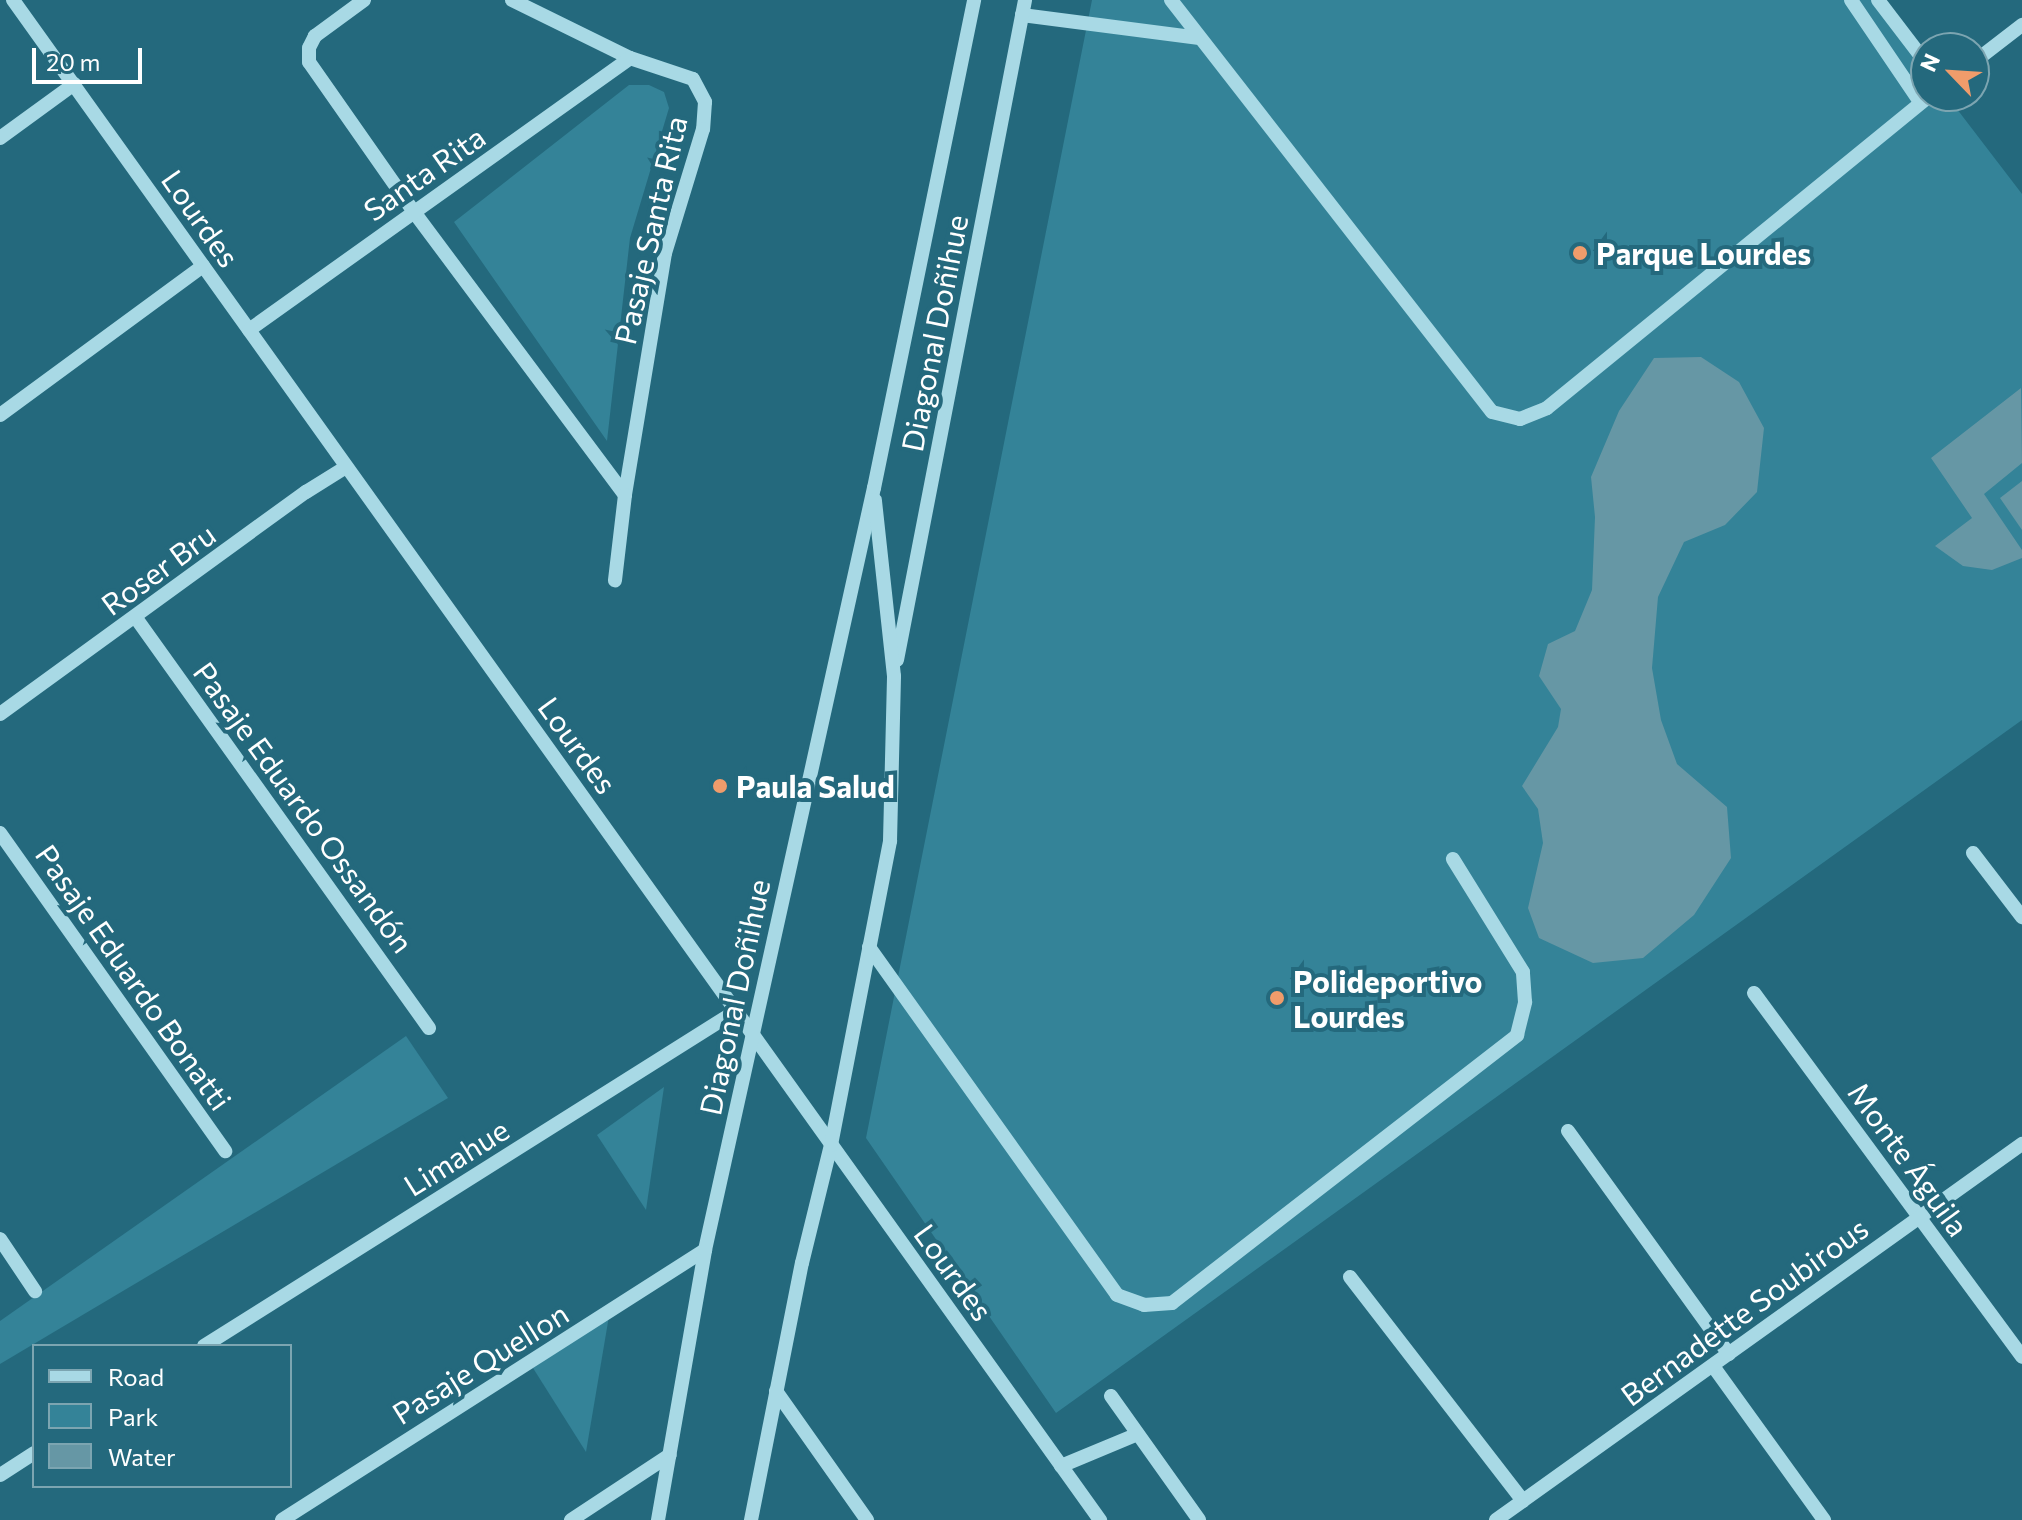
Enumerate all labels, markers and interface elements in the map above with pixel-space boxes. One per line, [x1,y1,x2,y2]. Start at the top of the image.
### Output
scale bar [36,32,146,82]
north arrow [1910,32,1990,112]
text: 20 m [46,47,100,76]
text: N [1914,49,1945,76]
street label: Pasaje Santa Rita [606,112,694,348]
street label: Santa Rita [356,118,492,228]
street label: Lourdes [155,163,247,273]
street label: Diagonal Doñihue [893,212,975,454]
place label: Parque Lourdes [1596,235,1811,271]
marker: Parque Lourdes [1571,244,1589,262]
street label: Roser Bru [94,516,222,622]
street label: Pasaje Eduardo Ossandón [187,655,421,959]
street label: Lourdes [531,690,625,800]
place label: Paula Salud [736,768,895,804]
marker: Paula Salud [711,777,729,795]
street label: Pasaje Eduardo Bonatti [29,837,239,1117]
street label: Diagonal Doñihue [691,876,777,1118]
place label: Polideportivo Lourdes [1293,963,1483,1034]
marker: Polideportivo Lourdes [1268,989,1286,1007]
street label: Monte Águila [1841,1075,1977,1243]
street label: Limahue [397,1111,515,1203]
street label: Bernadette Soubirous [1613,1209,1875,1413]
street label: Lourdes [907,1217,1001,1327]
street label: Pasaje Quellon [385,1295,575,1431]
legend [32,1344,292,1488]
text: Road [108,1362,164,1391]
text: Park [108,1402,158,1431]
text: Water [108,1442,176,1471]

